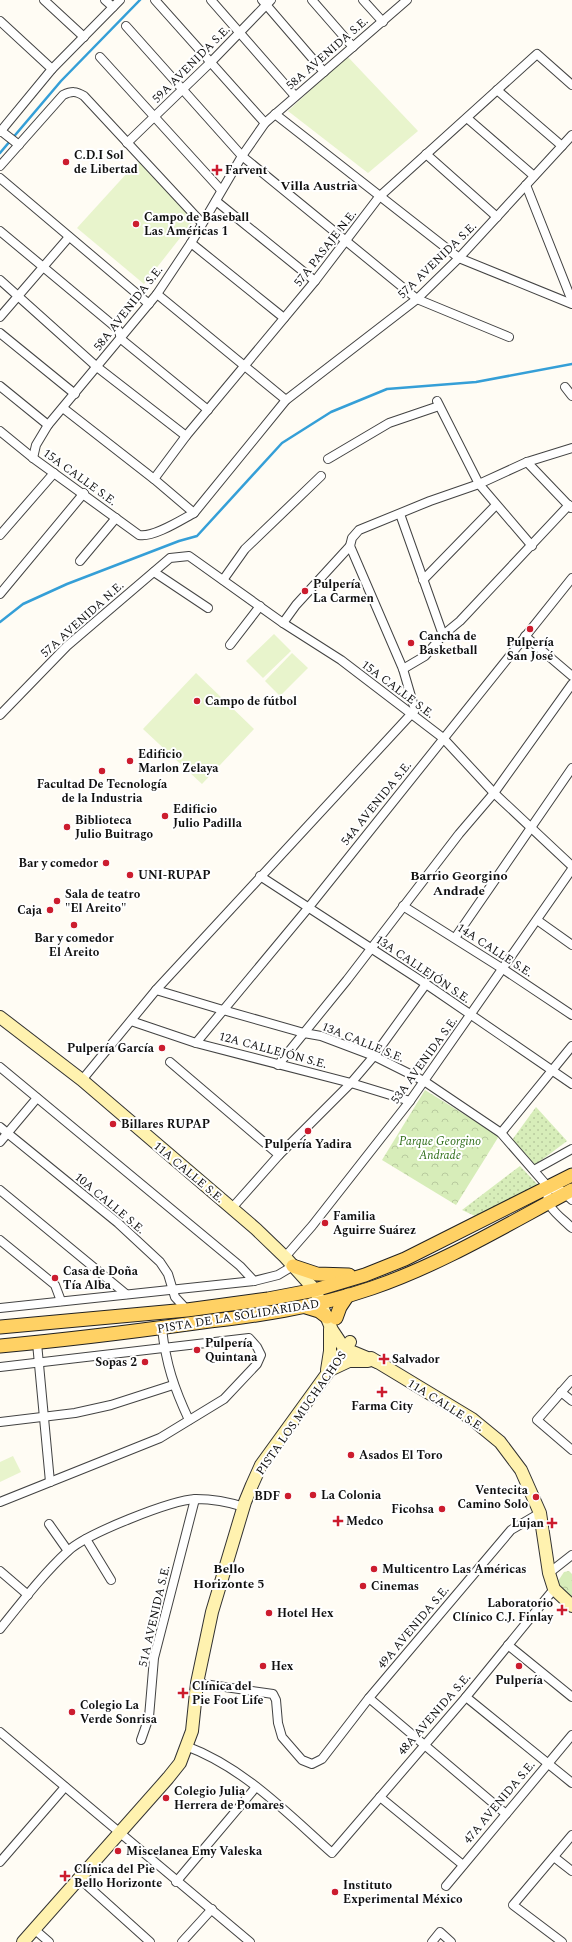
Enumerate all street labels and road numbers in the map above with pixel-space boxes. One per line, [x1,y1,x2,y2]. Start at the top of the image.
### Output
street label: 58A AVENIDA S.E. [282,12,373,95]
street label: 59A AVENIDA S.E. [148,21,235,108]
street label: 57A PASAJE N.E. [289,206,362,291]
street label: 57A AVENIDA S.E. [393,217,481,303]
street label: 58A AVENIDA S.E. [89,262,168,355]
street label: 15A CALLE S.E. [39,444,121,511]
street label: 57A AVENIDA N.E. [36,577,128,662]
street label: 15A CALLE S.E. [357,656,438,723]
street label: 54A AVENIDA S.E. [336,757,416,850]
street label: 14A CALLE S.E. [453,919,537,982]
street label: 13A CALLEJÓN S.E. [371,930,474,1008]
street label: 53A AVENIDA S.E. [386,1013,463,1108]
street label: 13A CALLE S.E. [319,1017,407,1068]
street label: 12A CALLEJÓN S.E. [217,1027,329,1074]
street label: 11A CALLE S.E. [149,1137,228,1208]
street label: 10A CALLE S.E. [70,1168,149,1239]
street label: PISTA DE LA SOLIDARIDAD [156,1294,321,1339]
street label: PISTA LOS MUCHACHOS [251,1347,352,1479]
street label: 11A CALLE S.E. [404,1374,488,1437]
street label: 51A AVENIDA S.E. [134,1563,175,1669]
street label: 49A AVENIDA S.E. [373,1581,454,1673]
street label: 48A AVENIDA S.E. [393,1669,476,1760]
street label: 47A AVENIDA S.E. [459,1756,540,1848]

